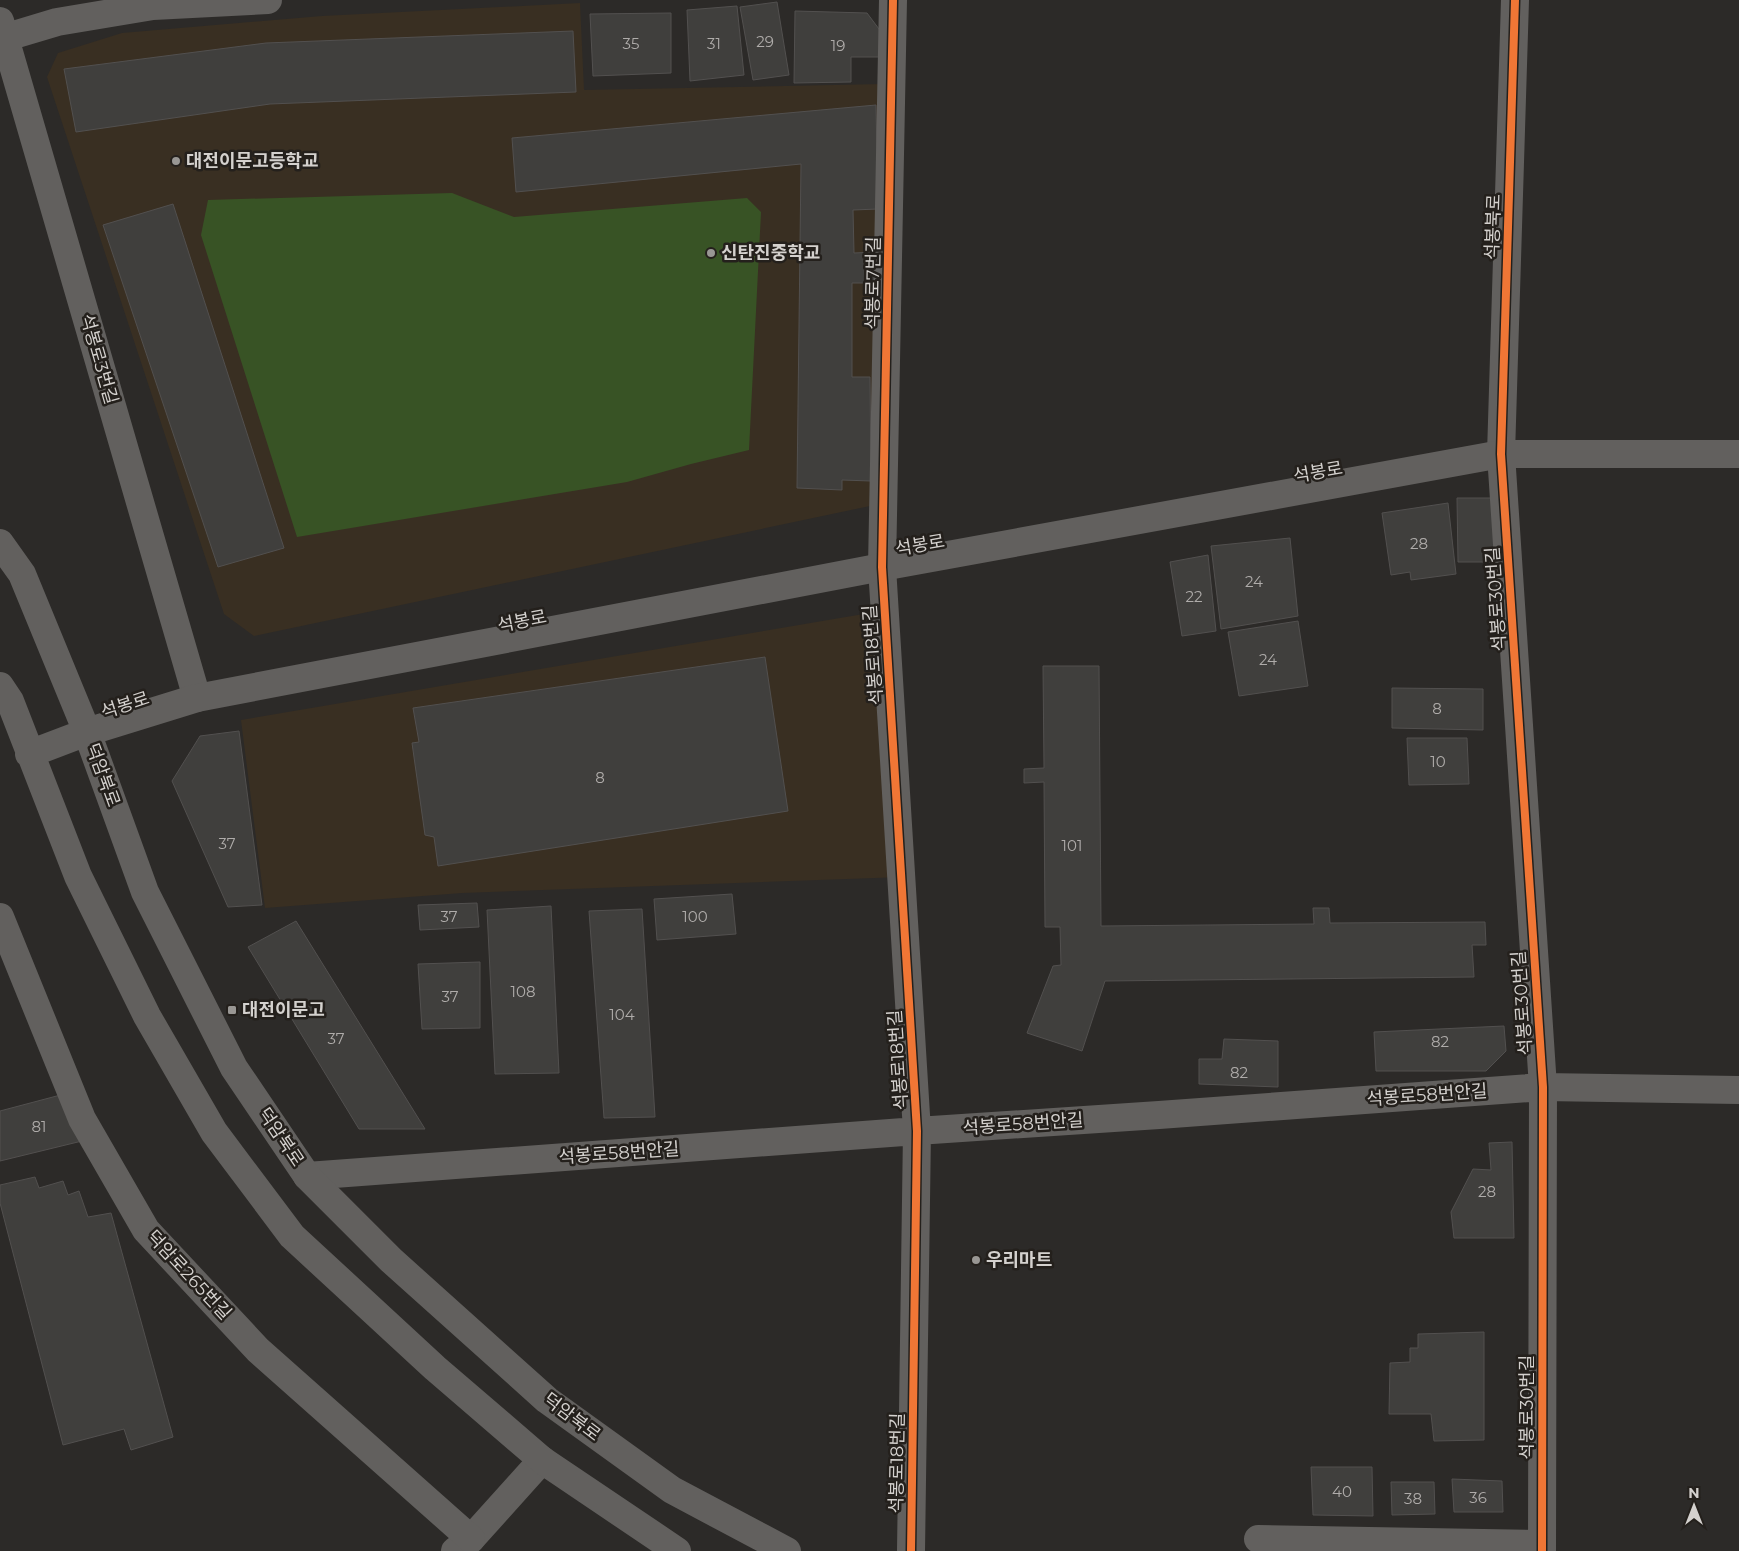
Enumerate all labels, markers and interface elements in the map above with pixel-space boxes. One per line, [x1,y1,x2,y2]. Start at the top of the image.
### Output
house number: 29 [756,32,774,51]
house number: 35 [623,34,639,53]
house number: 31 [707,34,721,53]
house number: 19 [831,36,845,55]
place label: 대전이문고등학교 [186,150,318,172]
marker: 대전이문고등학교 [170,155,182,167]
street label: 석봉북로 [1481,194,1505,260]
street label: 석봉로7번길 [861,236,885,330]
place label: 신탄진중학교 [721,242,820,264]
marker: 신탄진중학교 [705,247,717,259]
street label: 석봉로3번길 [76,311,122,407]
street label: 석봉로 [1292,457,1344,487]
street label: 석봉로 [894,530,946,560]
house number: 28 [1410,534,1428,553]
street label: 석봉로30번길 [1481,546,1511,652]
house number: 24 [1245,572,1263,591]
house number: 22 [1185,587,1203,606]
street label: 석봉로18번길 [859,604,887,706]
street label: 석봉로 [496,605,548,637]
house number: 24 [1259,650,1277,669]
street label: 석봉로 [98,687,152,723]
house number: 8 [1432,699,1442,718]
street label: 덕암북로 [81,740,125,810]
house number: 10 [1430,752,1446,771]
house number: 8 [595,768,605,787]
house number: 37 [218,834,236,853]
house number: 101 [1062,836,1082,855]
house number: 37 [440,907,458,926]
house number: 100 [682,907,708,926]
street label: 석봉로30번길 [1507,950,1537,1056]
house number: 108 [511,982,535,1001]
house number: 37 [441,987,459,1006]
place label: 대전이문고 [242,999,325,1021]
marker: 대전이문고 [226,1004,238,1016]
house number: 104 [609,1005,635,1024]
street label: 석봉로18번길 [884,1009,912,1111]
house number: 37 [327,1029,345,1048]
house number: 82 [1431,1032,1449,1051]
house number: 82 [1230,1063,1248,1082]
street label: 석봉로58번안길 [1366,1080,1488,1110]
street label: 덕암북로 [253,1103,309,1171]
street label: 석봉로58번안길 [962,1109,1084,1139]
house number: 81 [32,1117,47,1136]
street label: 석봉로58번안길 [558,1138,680,1168]
house number: 28 [1478,1182,1496,1201]
street label: 덕암로265번길 [142,1226,236,1324]
place label: 우리마트 [986,1249,1052,1271]
marker: 우리마트 [970,1254,982,1266]
street label: 석봉로30번길 [1516,1355,1538,1459]
street label: 덕암북로 [539,1388,605,1446]
street label: 석봉로18번길 [885,1412,909,1514]
north arrow [1669,1481,1719,1531]
house number: 40 [1332,1482,1352,1501]
text: N [1688,1484,1700,1502]
house number: 36 [1469,1488,1487,1507]
house number: 38 [1404,1489,1422,1508]

